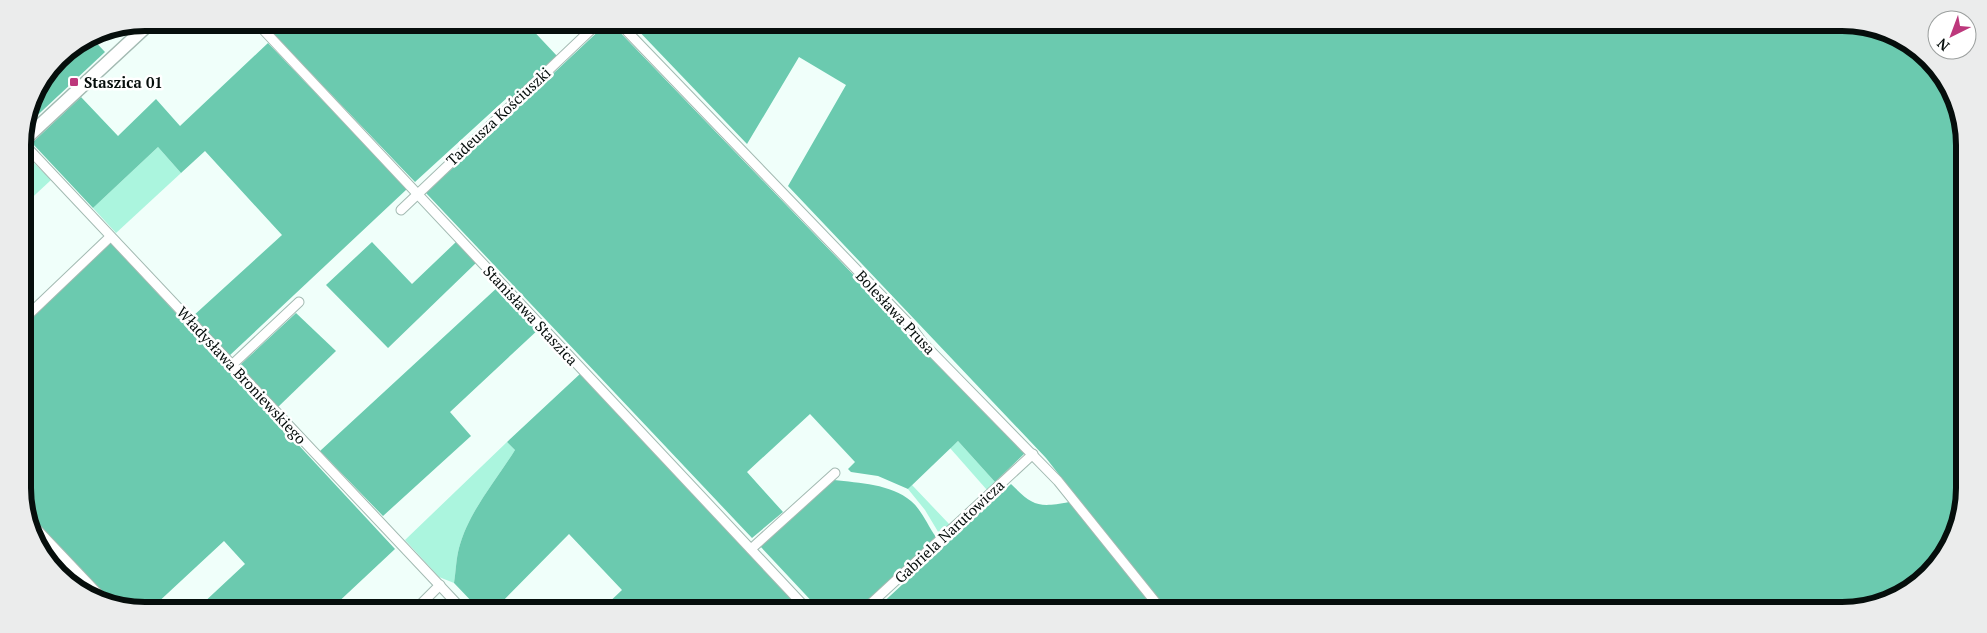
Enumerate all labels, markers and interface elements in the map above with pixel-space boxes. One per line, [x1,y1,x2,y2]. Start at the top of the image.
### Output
north arrow [1927,10,1977,60]
text: N [1932,34,1953,56]
street label: Tadeusza Kościuszki [441,62,555,170]
place label: Staszica 01 [84,72,163,92]
marker: Staszica 01 [68,76,80,88]
street label: Stanisława Staszica [479,261,583,370]
street label: Bolesława Prusa [852,266,940,359]
street label: Władysława Broniewskiego [173,302,311,448]
street label: Gabriela Narutowicza [890,475,1009,587]

